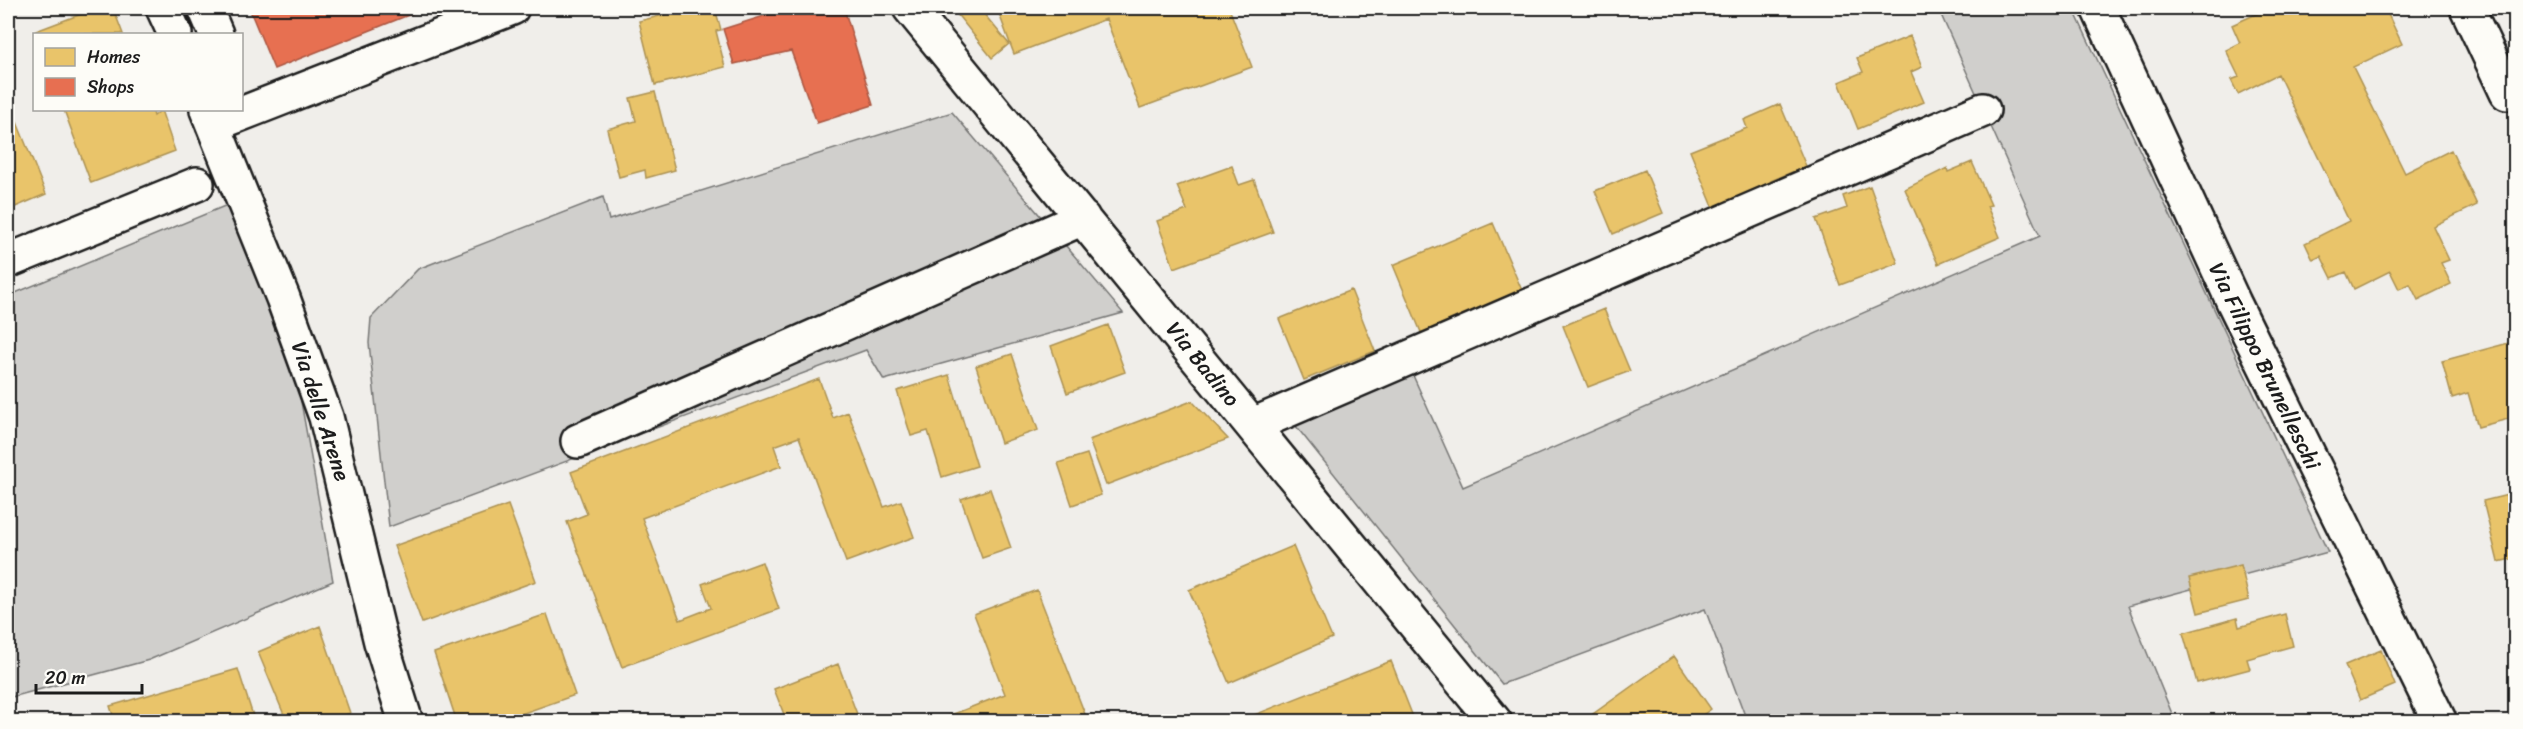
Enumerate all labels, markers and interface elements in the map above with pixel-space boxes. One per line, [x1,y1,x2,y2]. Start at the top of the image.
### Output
legend [33,33,243,111]
text: Homes [87,41,141,73]
text: Shops [87,71,134,103]
street label: Via Filippo Brunelleschi [2198,256,2333,477]
street label: Via Badino [1156,312,1250,416]
street label: Via delle Arene [280,336,362,486]
scale bar [36,657,142,695]
text: 20 m [45,662,85,694]

